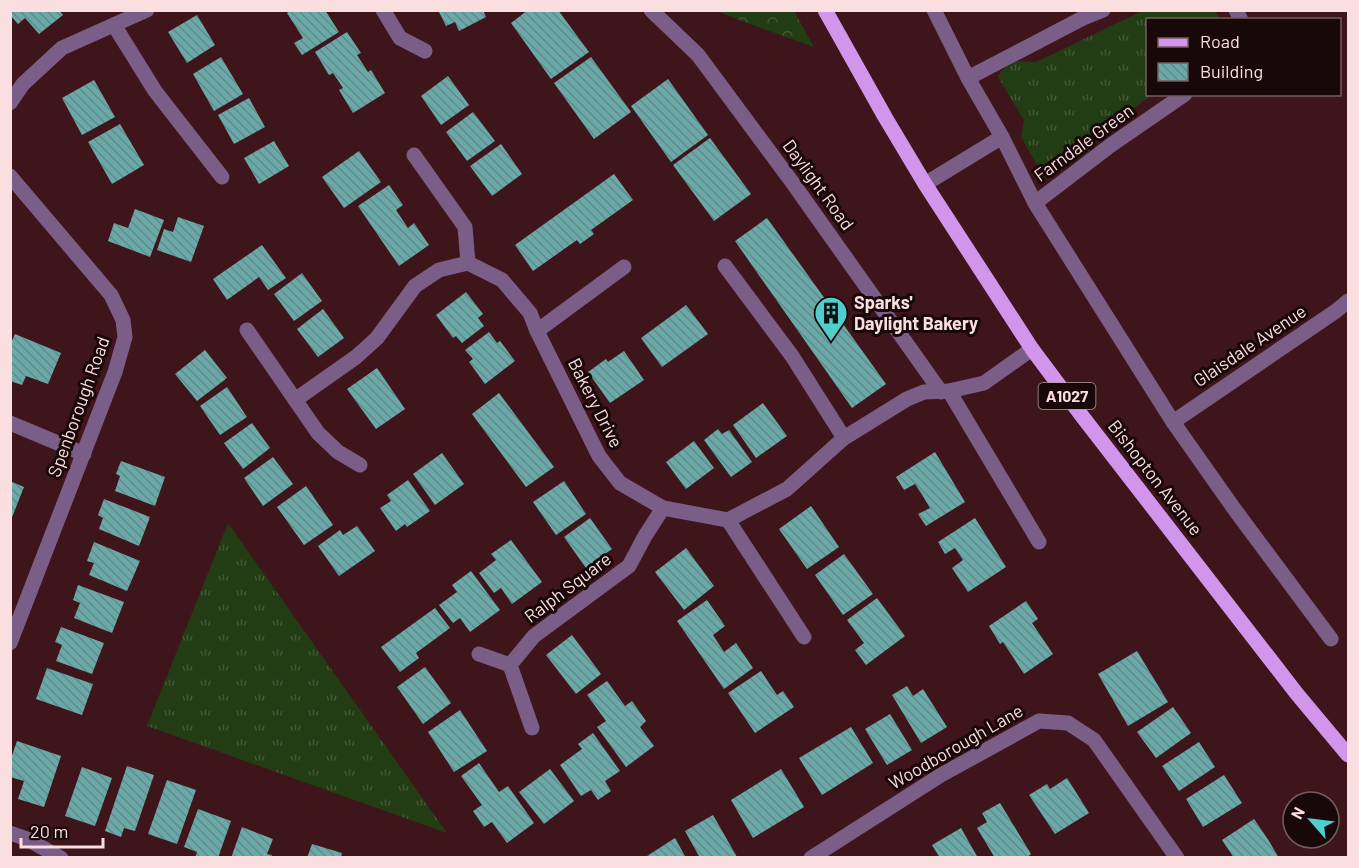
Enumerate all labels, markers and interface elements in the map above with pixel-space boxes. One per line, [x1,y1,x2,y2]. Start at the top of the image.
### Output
legend [1146,18,1341,96]
text: Road [1200,30,1240,52]
text: Building [1200,60,1263,82]
street label: Farndale Green [1029,99,1138,186]
street label: Daylight Road [779,135,859,234]
place label: Sparks' Daylight Bakery [854,291,978,334]
building icon: Sparks' Daylight Bakery [813,295,849,342]
street label: Glaisdale Avenue [1189,299,1310,391]
street label: Spenborough Road [42,333,114,480]
street label: Bakery Drive [564,354,628,451]
road number: A1027 [1038,383,1096,409]
street label: Bishopton Avenue [1104,415,1208,539]
street label: Ralph Square [520,547,615,627]
street label: Woodborough Lane [884,699,1027,793]
north arrow [1281,790,1341,850]
text: N [1286,804,1308,822]
scale bar [21,811,104,849]
text: 20 m [30,820,68,842]

